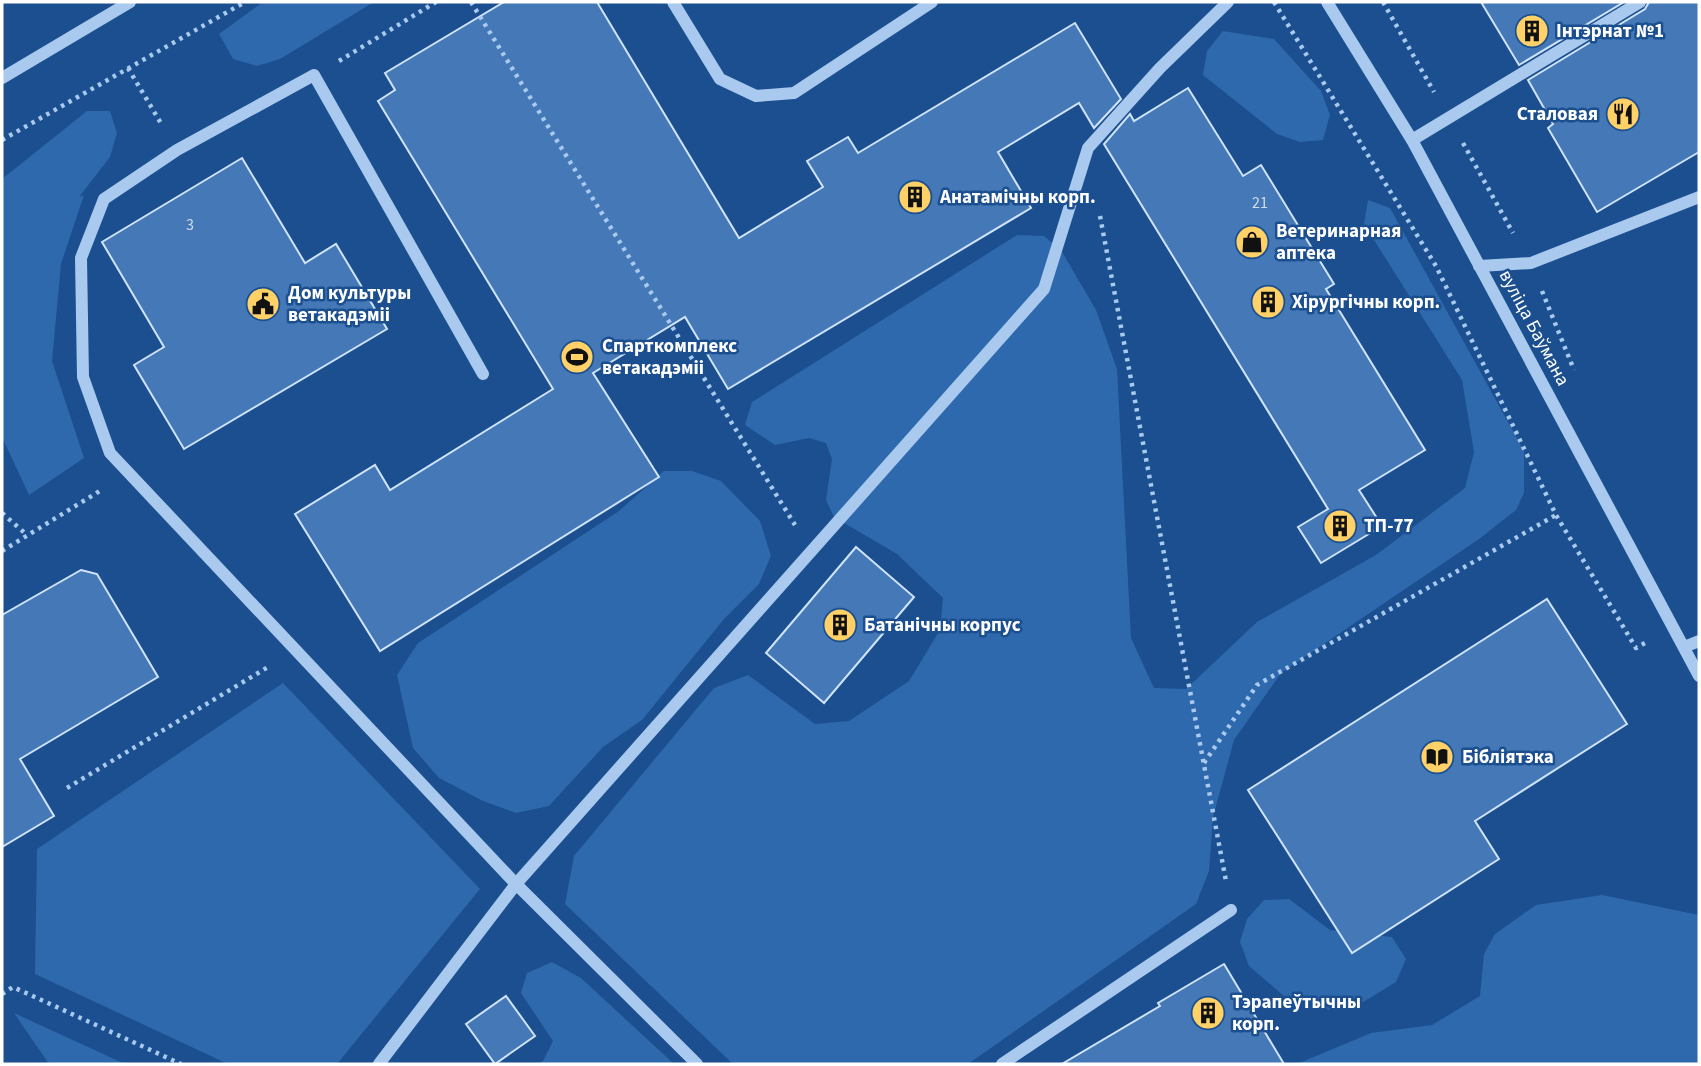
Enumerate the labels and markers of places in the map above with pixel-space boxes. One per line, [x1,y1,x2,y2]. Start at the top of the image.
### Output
building icon: Інтэрнат №1 [1513,12,1551,50]
place label: Інтэрнат №1 [1556,18,1664,45]
restaurant icon: Сталовая [1604,95,1642,133]
place label: Сталовая [1517,101,1598,128]
building icon: Анатамічны корп. [896,178,934,216]
place label: Анатамічны корп. [939,184,1096,211]
place label: Ветеринарная аптека [1276,218,1401,267]
shop icon: Ветеринарная аптека [1233,223,1271,261]
place label: Дом культуры ветакадэміі [288,280,411,329]
building icon: Хірургічны корп. [1249,283,1287,321]
public building icon: Дом культуры ветакадэміі [244,285,282,323]
place label: Хірургічны корп. [1292,289,1440,316]
place label: Спарткомплекс ветакадэміі [602,333,737,382]
sports icon: Спарткомплекс ветакадэміі [558,338,596,376]
building icon: ТП-77 [1321,507,1359,545]
place label: ТП-77 [1364,513,1414,540]
building icon: Батанічны корпус [821,606,859,644]
place label: Батанічны корпус [864,612,1021,639]
library icon: Бібліятэка [1418,738,1456,776]
place label: Бібліятэка [1462,744,1554,771]
place label: Тэрапеўтычны корп. [1232,989,1361,1038]
building icon: Тэрапеўтычны корп. [1189,994,1227,1032]

